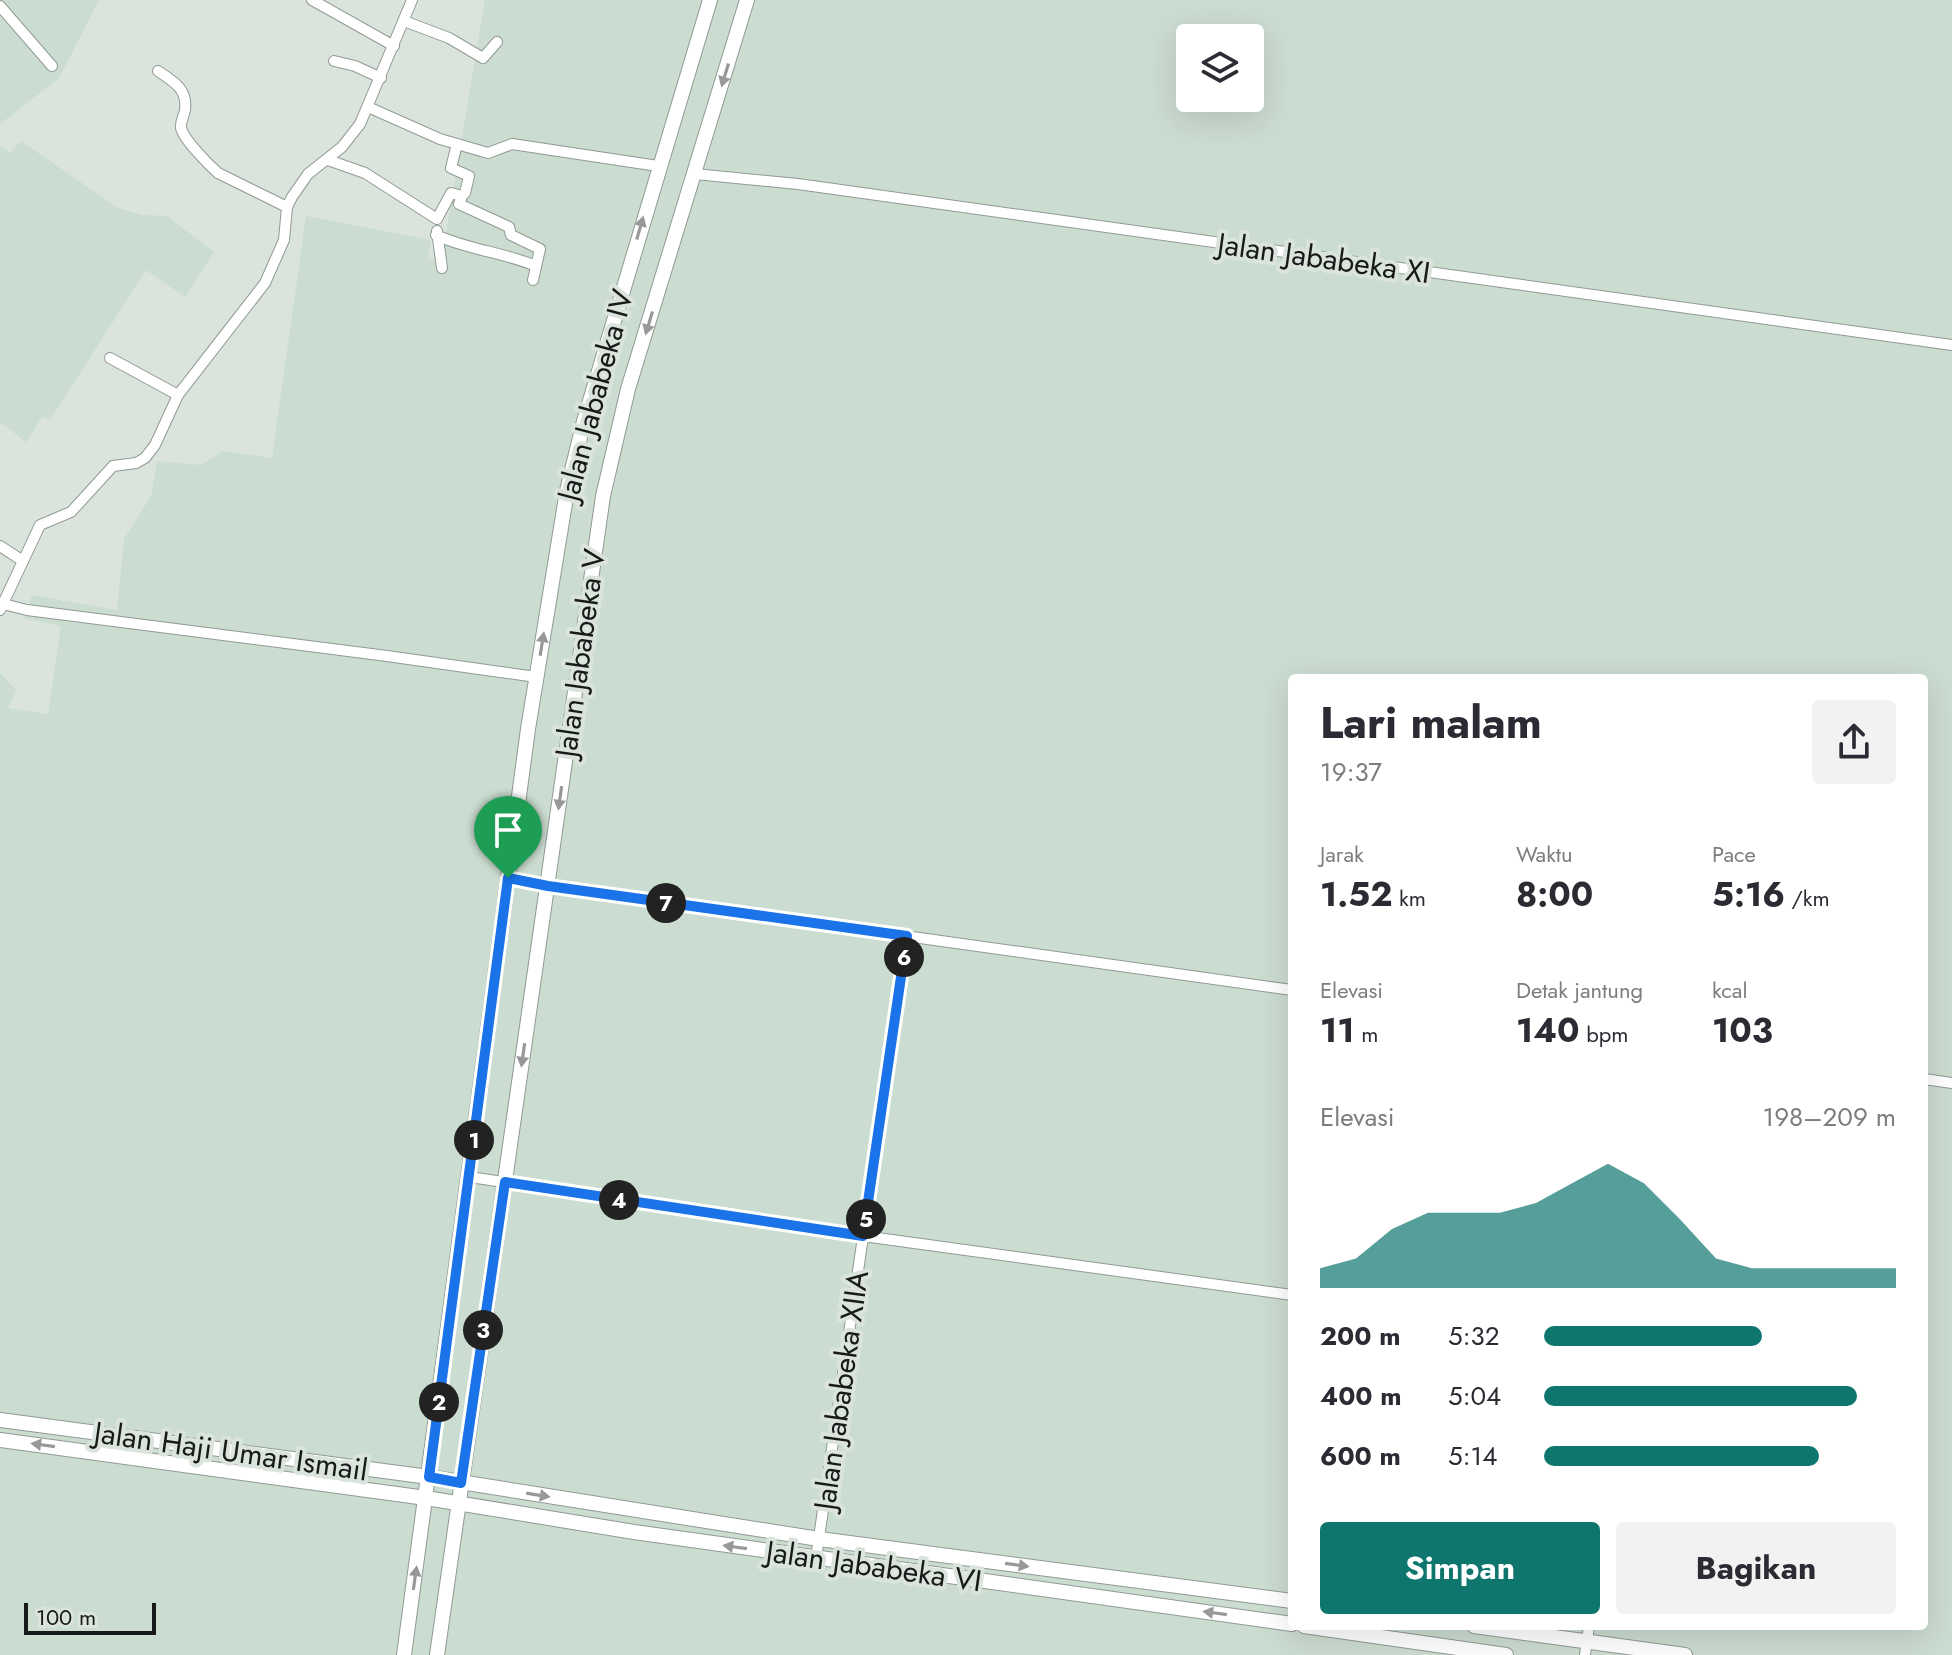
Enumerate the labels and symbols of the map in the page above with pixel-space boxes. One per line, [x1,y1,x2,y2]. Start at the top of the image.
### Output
one-way arrow [718,63,731,87]
one-way arrow [634,215,647,239]
street label: Jalan Jababeka XI [1211,221,1433,294]
street label: Jalan Jababeka IV [545,284,644,509]
one-way arrow [642,312,655,336]
street label: Jalan Jababeka V [544,546,616,764]
one-way arrow [536,631,548,656]
one-way arrow [553,786,566,811]
pin [474,796,542,878]
pin: 7 [646,883,686,923]
pin: 6 [884,937,924,977]
one-way arrow [516,1043,529,1068]
pin: 1 [454,1120,494,1160]
pin: 4 [599,1180,639,1220]
pin: 5 [846,1199,886,1239]
street label: Jalan Jababeka XIIA [802,1267,879,1516]
pin: 3 [463,1310,503,1350]
pin: 2 [419,1382,459,1422]
street label: Jalan Haji Umar Ismail [88,1410,371,1491]
one-way arrow [30,1439,55,1452]
one-way arrow [526,1490,551,1502]
street label: Jalan Jababeka VI [760,1529,985,1602]
one-way arrow [723,1540,748,1553]
one-way arrow [1005,1559,1030,1572]
one-way arrow [409,1565,422,1590]
scale bar [24,1599,156,1635]
one-way arrow [1202,1606,1227,1619]

